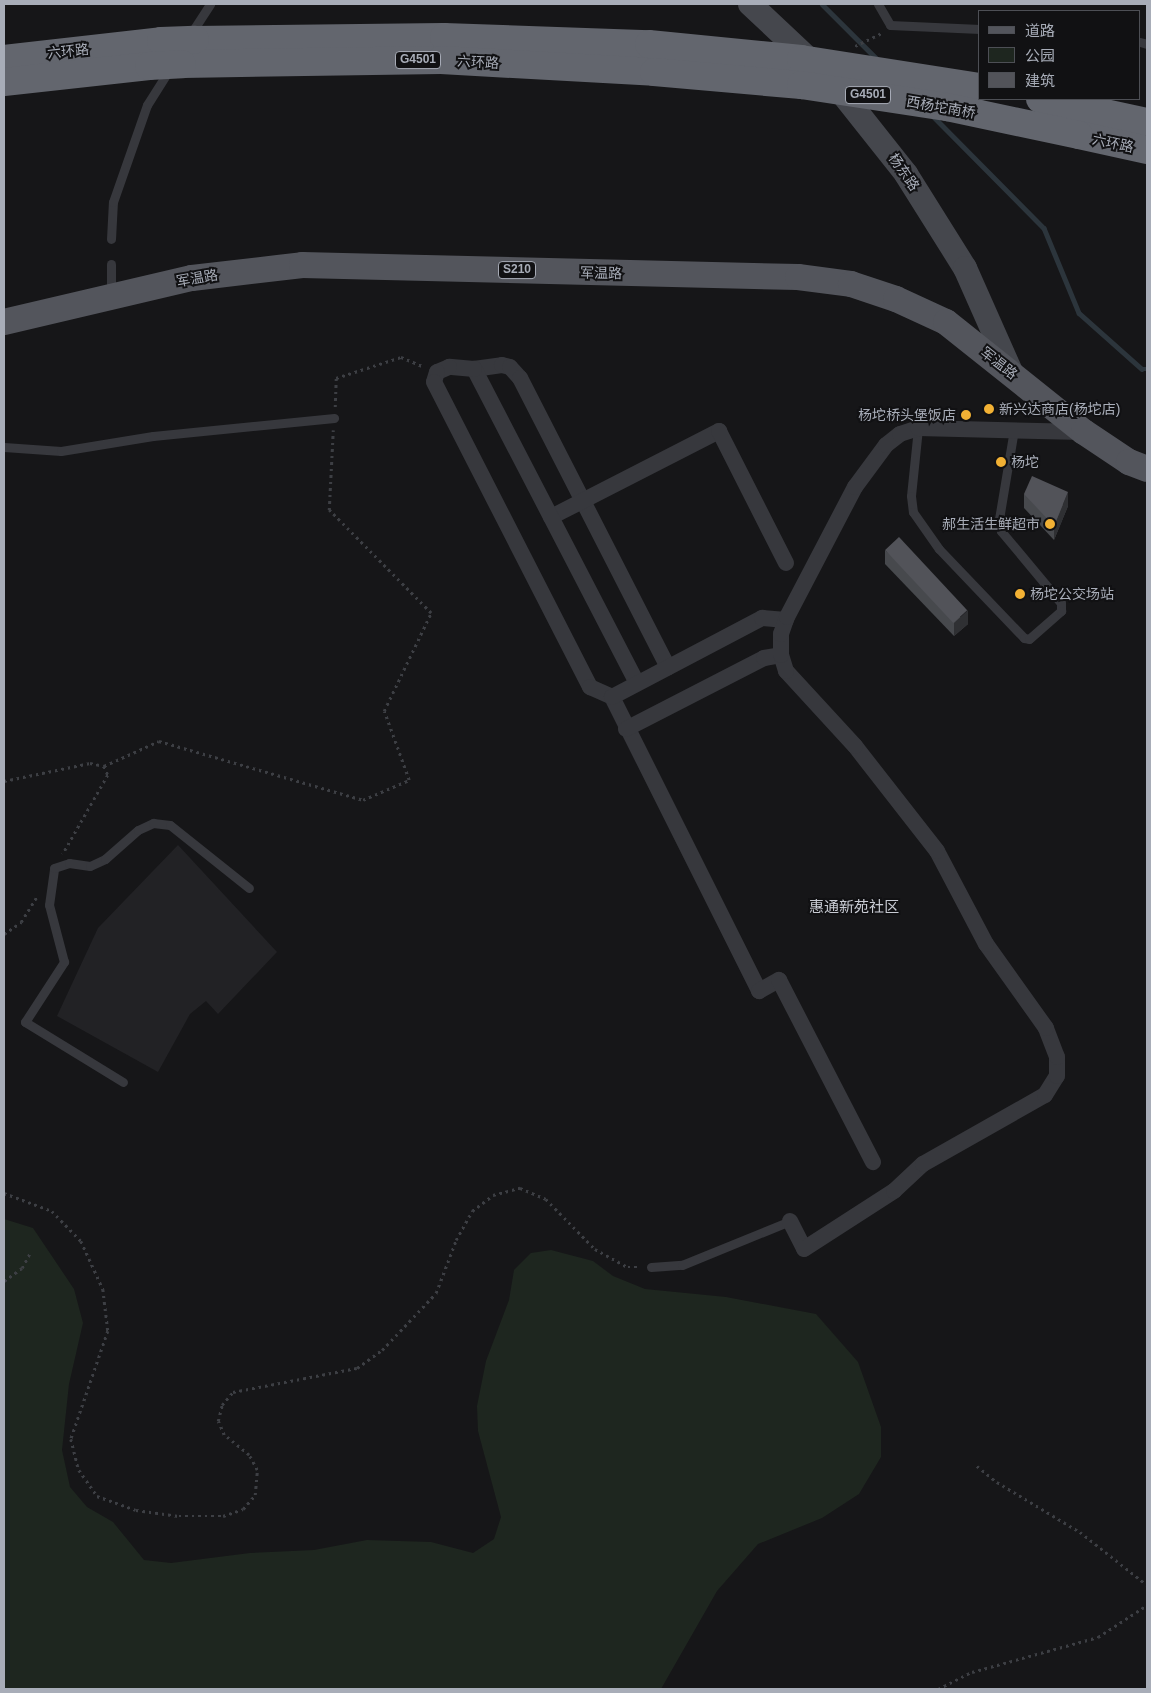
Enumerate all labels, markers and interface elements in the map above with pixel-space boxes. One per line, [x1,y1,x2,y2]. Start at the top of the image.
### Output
legend [978,10,1141,100]
text: 道路 [1025,22,1055,39]
street label: 六环路 [46,40,90,62]
text: 公园 [1025,47,1055,64]
road number: G4501 [394,50,442,70]
street label: 六环路 [457,53,499,71]
text: 建筑 [1025,72,1055,89]
road number: G4501 [844,86,892,104]
street label: 西杨坨南桥 [905,93,977,121]
street label: 六环路 [1091,130,1135,156]
street label: 杨东路 [885,150,923,194]
road number: S210 [497,260,537,280]
street label: 军温路 [580,264,622,282]
street label: 军温路 [175,266,219,290]
street label: 军温路 [977,343,1021,383]
place label: 新兴达商店(杨坨店) [999,401,1120,417]
marker: 新兴达商店(杨坨店) [983,403,995,415]
place label: 杨坨桥头堡饭店 [858,407,956,423]
marker: 杨坨桥头堡饭店 [960,409,972,421]
place label: 杨坨 [1011,454,1039,470]
marker: 杨坨 [995,456,1007,468]
place label: 郝生活生鲜超市 [942,516,1040,532]
marker: 郝生活生鲜超市 [1044,518,1056,530]
place label: 杨坨公交场站 [1030,586,1114,602]
marker: 杨坨公交场站 [1014,588,1026,600]
district label: 惠通新苑社区 [809,898,899,916]

